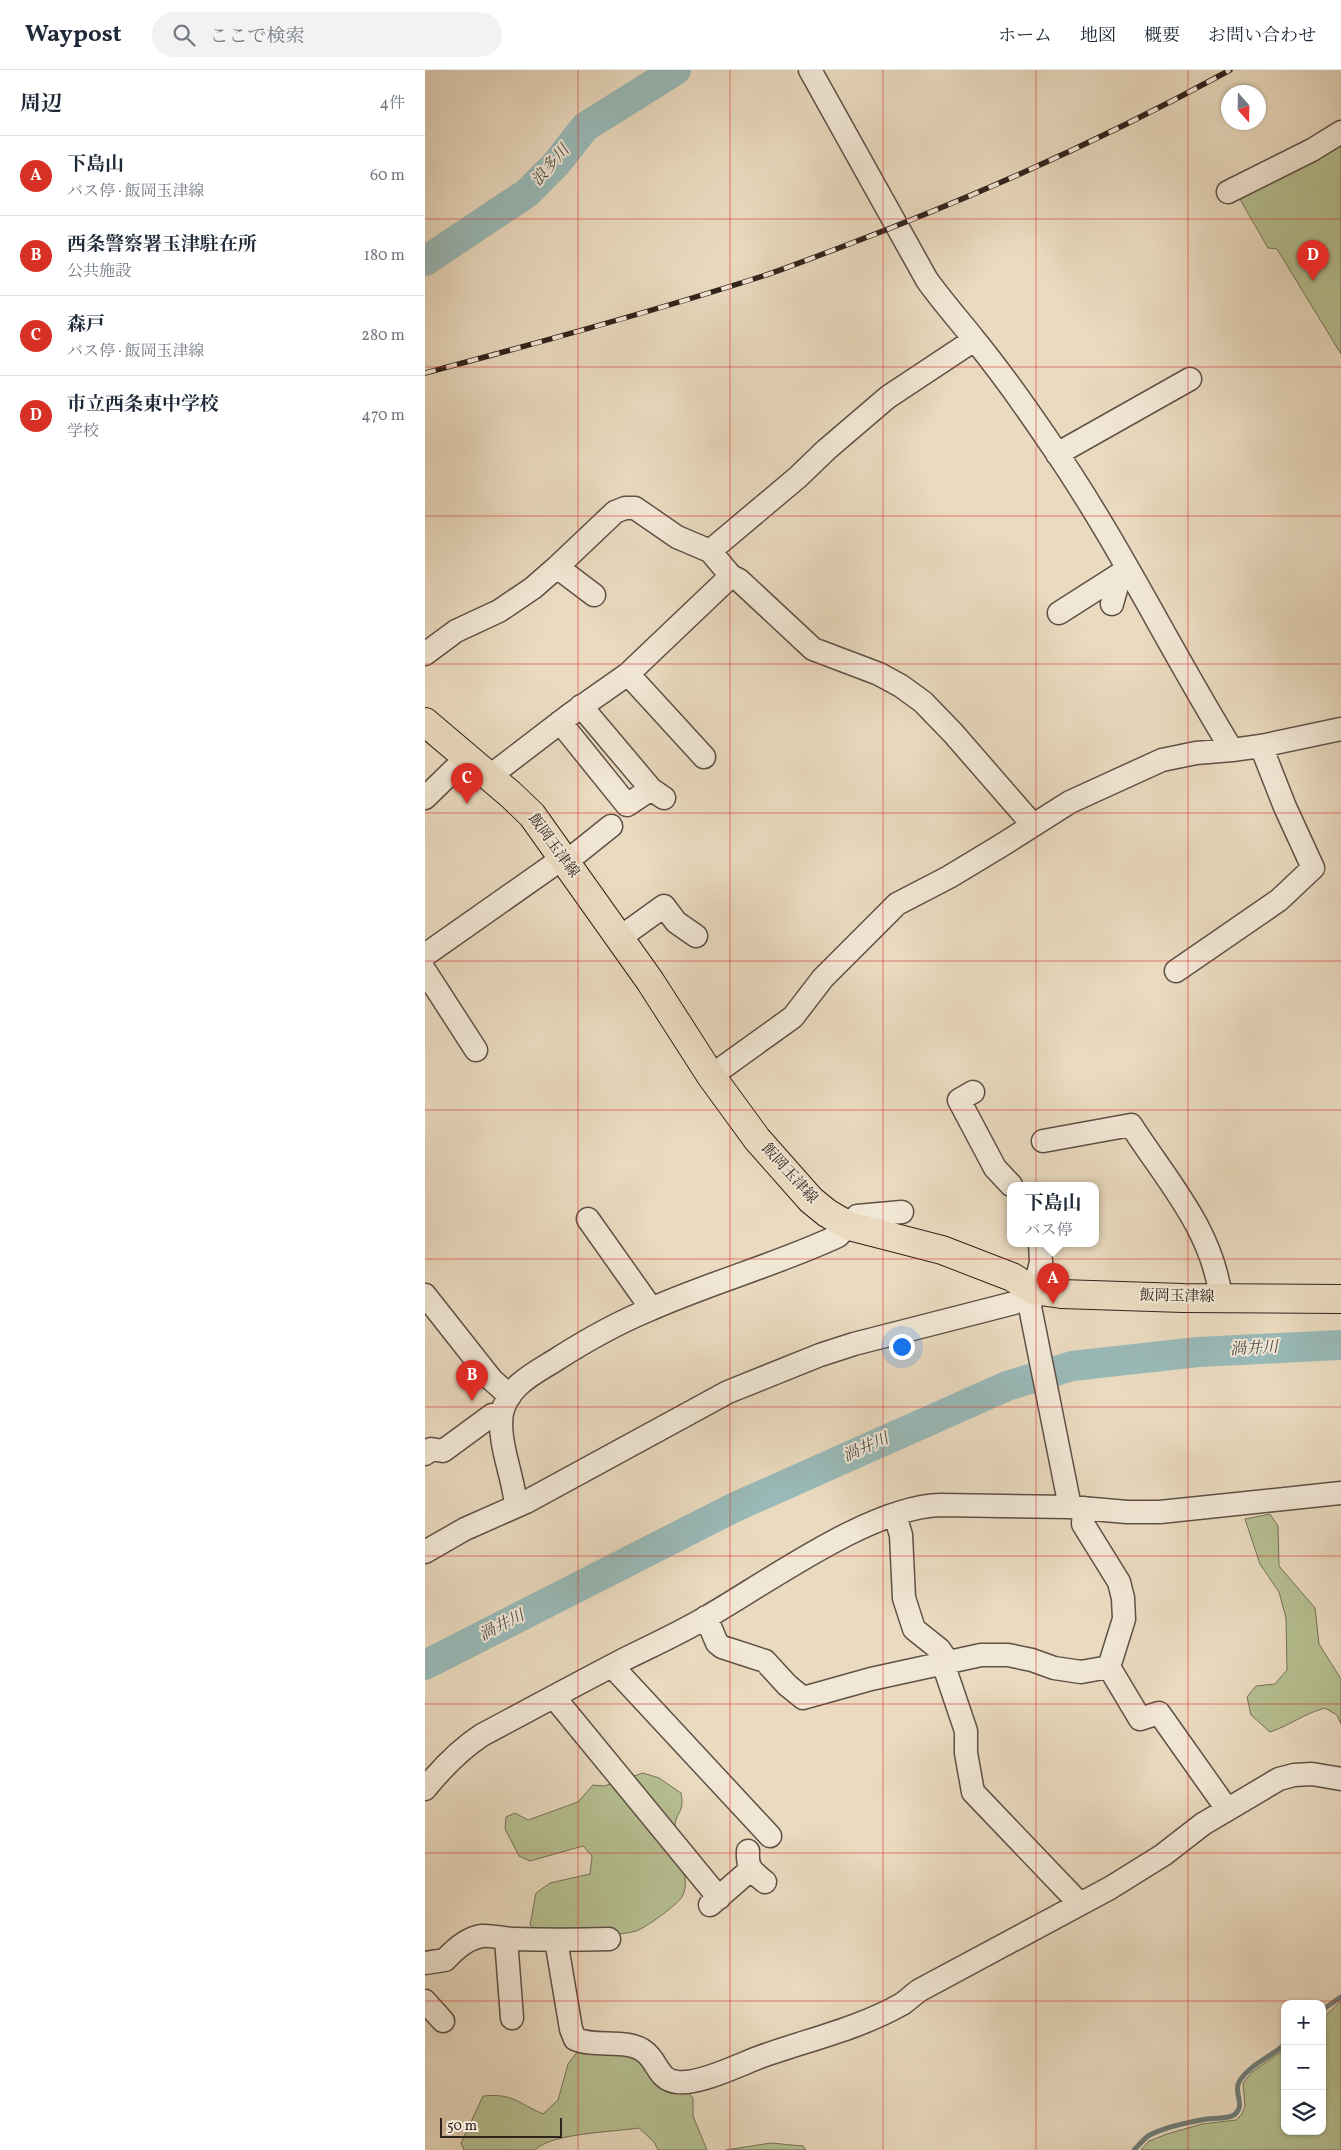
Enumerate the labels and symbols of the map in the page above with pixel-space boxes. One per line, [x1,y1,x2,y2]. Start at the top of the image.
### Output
north arrow [1221,85,1266,130]
water label: 浪多川 [527,139,576,191]
pin: D [1297,240,1329,281]
pin: C [451,763,483,804]
street label: 飯岡玉津線 [522,809,584,883]
street label: 飯岡玉津線 [756,1139,822,1209]
pin: A [1037,1263,1069,1304]
street label: 飯岡玉津線 [1139,1286,1215,1308]
your location [889,1334,915,1360]
water label: 渦井川 [1229,1337,1281,1361]
pin: B [456,1360,488,1401]
water label: 渦井川 [840,1427,894,1468]
water label: 渦井川 [476,1604,530,1647]
scale bar [440,2115,563,2138]

